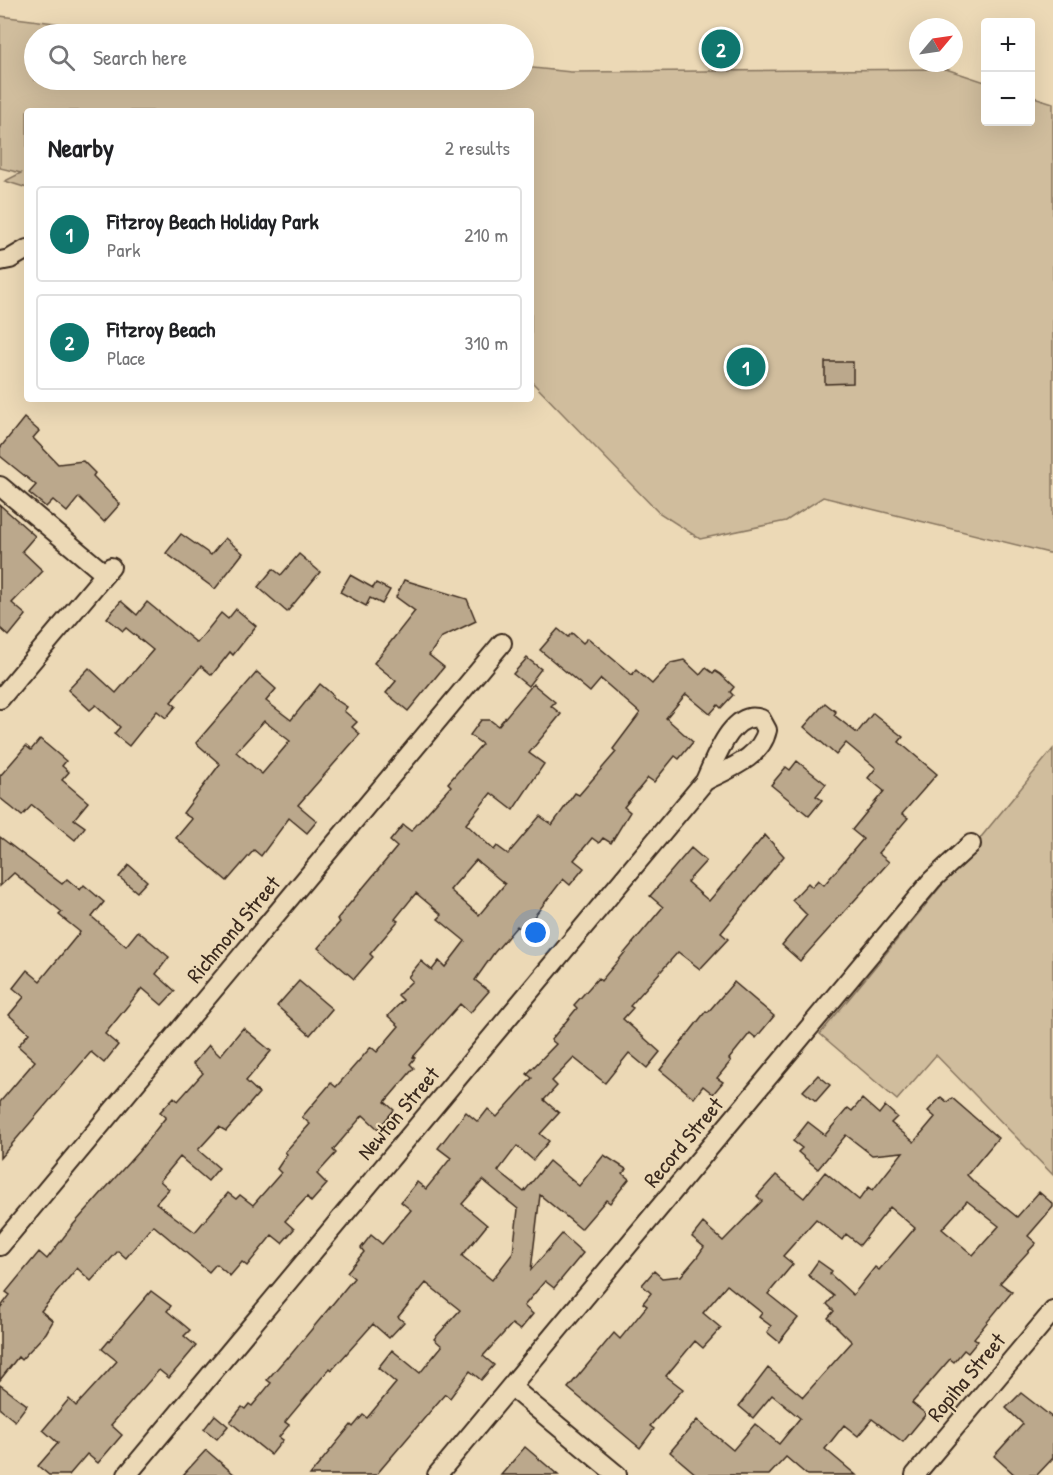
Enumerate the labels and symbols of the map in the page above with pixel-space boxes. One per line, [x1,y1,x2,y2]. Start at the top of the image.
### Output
north arrow [909,18,963,72]
pin: 2 [702,26,740,72]
pin: 1 [726,344,766,389]
street label: Richmond Street [179,869,287,989]
your location [521,918,550,947]
street label: Newton Street [350,1060,446,1166]
street label: Record Street [636,1090,730,1194]
street label: Ropiha Street [920,1326,1012,1428]

